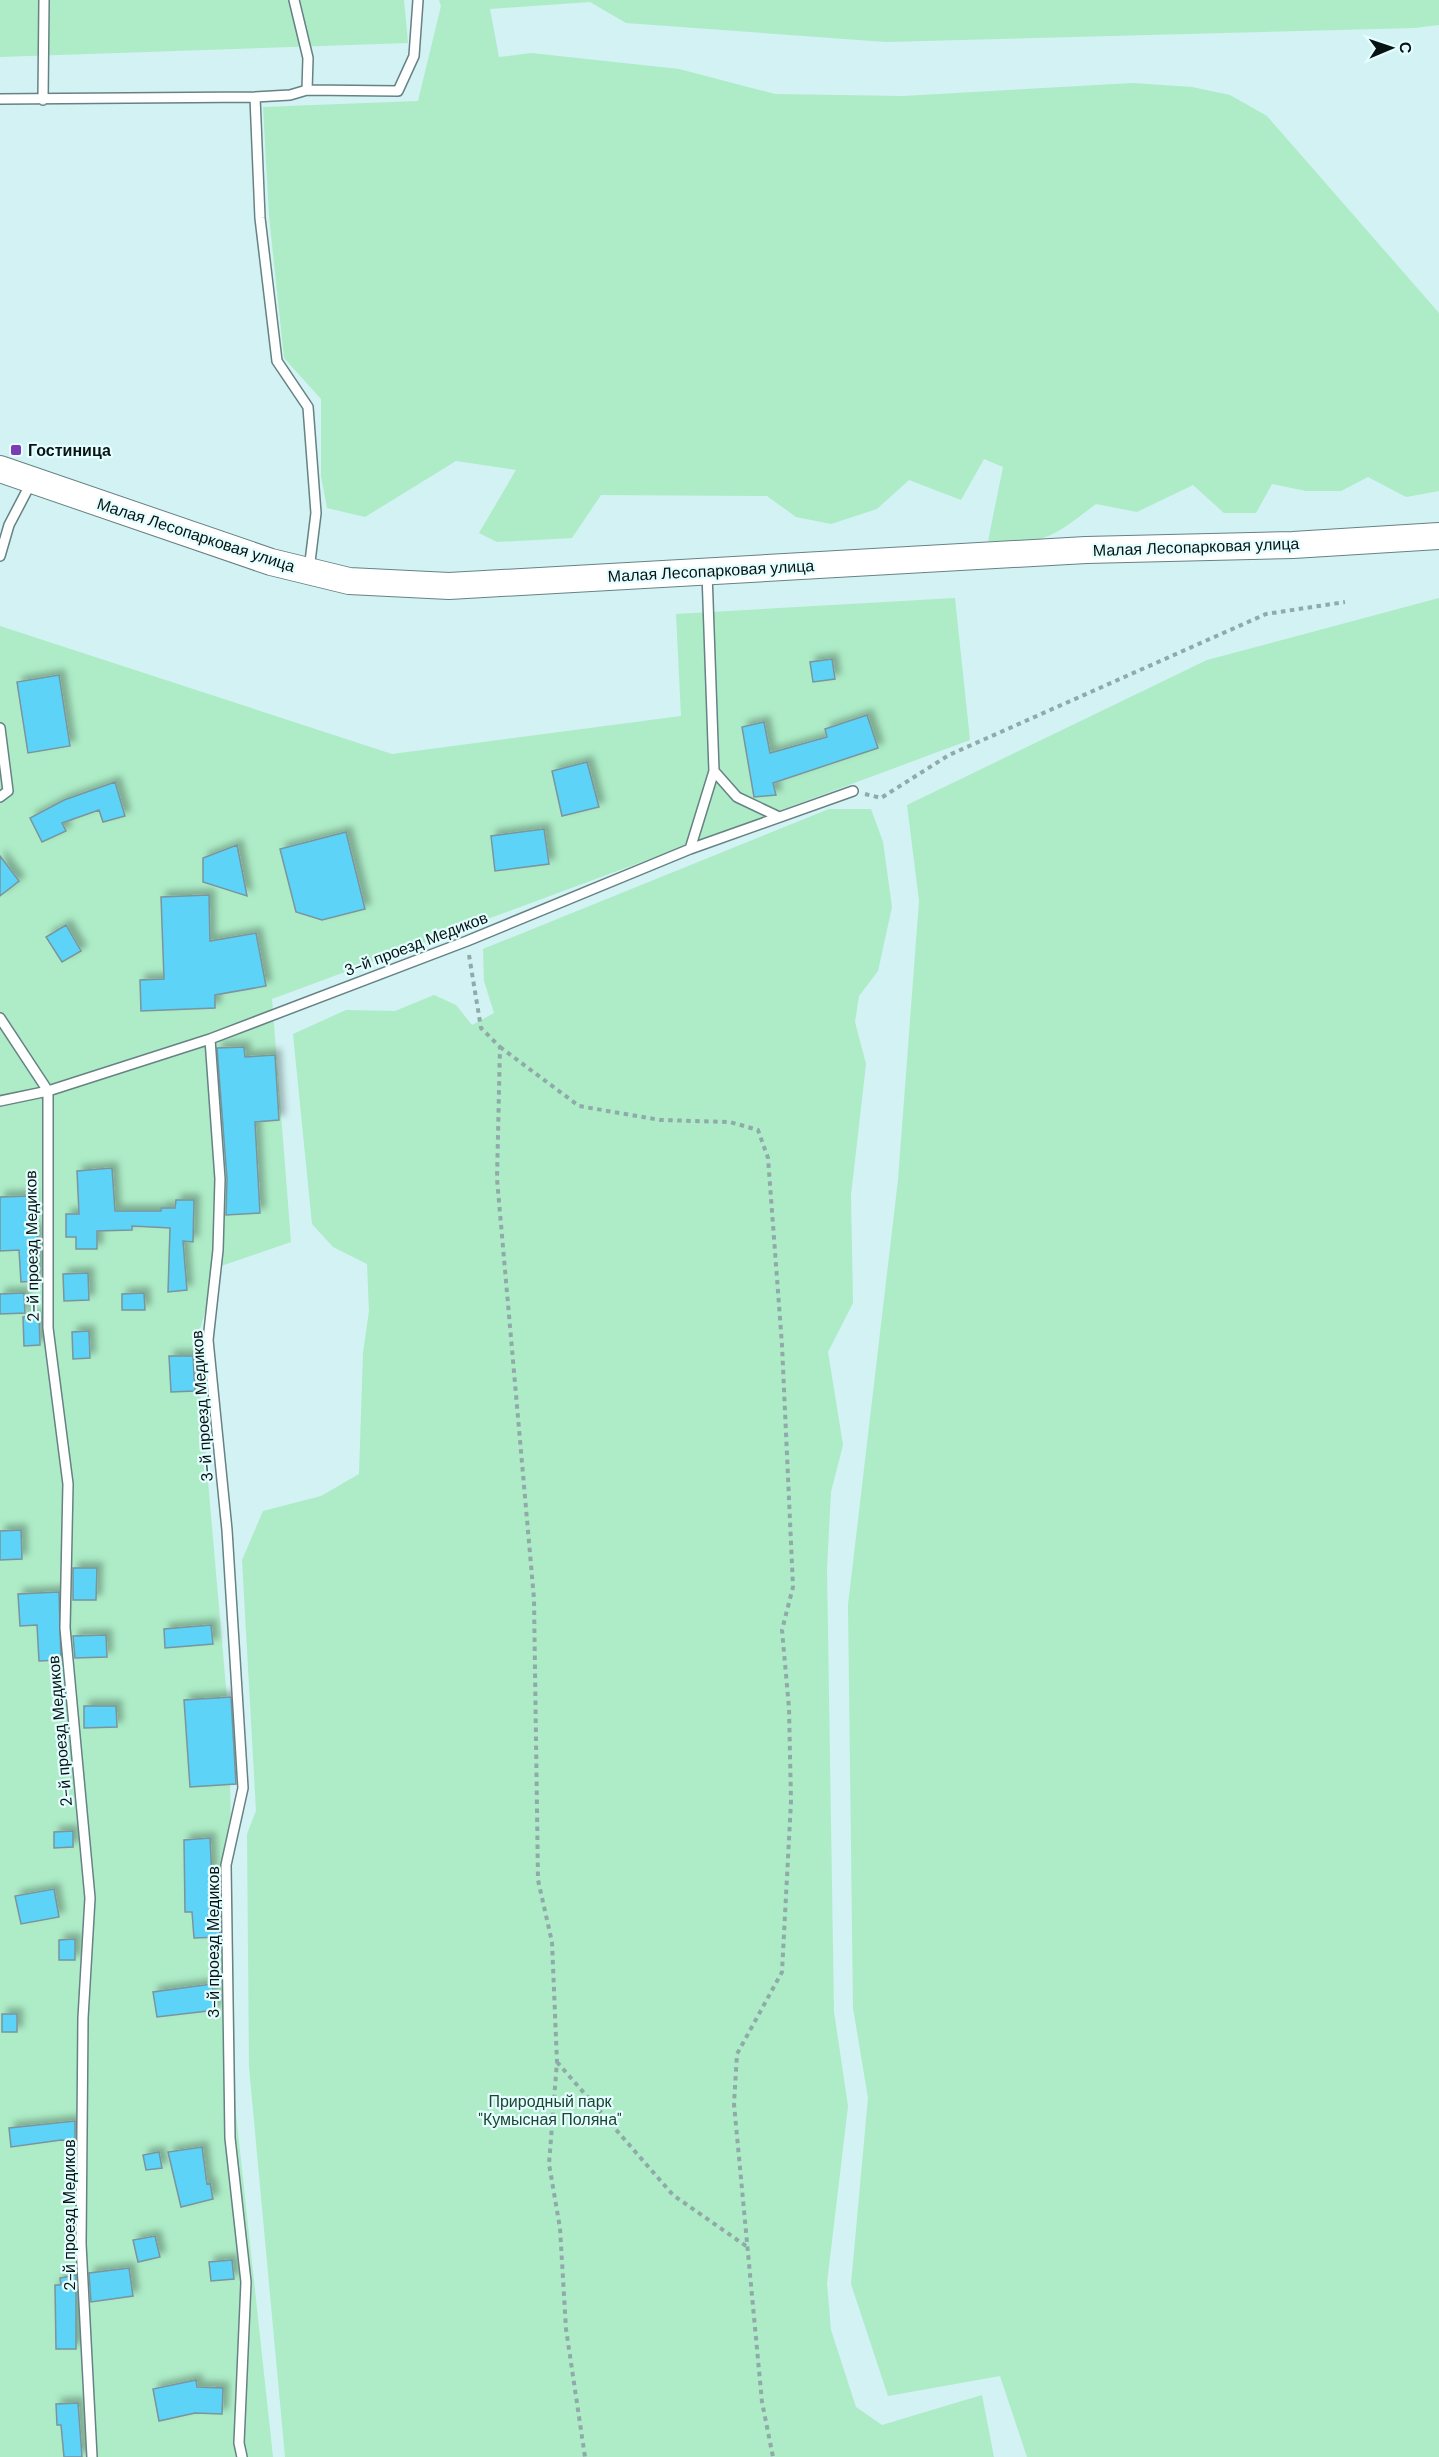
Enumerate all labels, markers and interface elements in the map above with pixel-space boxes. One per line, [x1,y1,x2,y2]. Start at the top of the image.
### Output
north arrow [1361,18,1421,78]
text: С [1395,41,1416,54]
place label: Гостиница [28,440,111,461]
marker: Гостиница [9,443,23,457]
street label: Малая Лесопарковая улица [94,493,298,577]
street label: Малая Лесопарковая улица [1092,533,1300,561]
street label: Малая Лесопарковая улица [607,555,815,587]
street label: 3-й проезд Медиков [341,907,491,981]
street label: 2-й проезд Медиков [20,1170,44,1322]
street label: 3-й проезд Медиков [186,1330,218,1482]
street label: 2-й проезд Медиков [43,1655,77,1807]
street label: 3-й проезд Медиков [203,1866,224,2018]
park label: Природный парк "Кумысная Поляна" [478,2091,622,2130]
street label: 2-й проезд Медиков [59,2139,80,2291]

